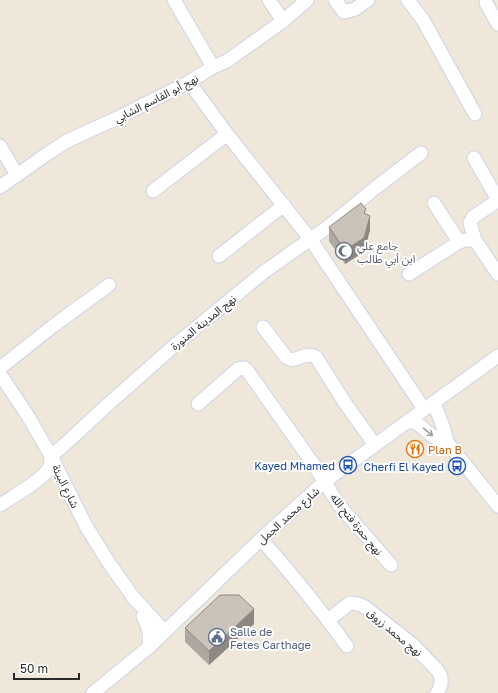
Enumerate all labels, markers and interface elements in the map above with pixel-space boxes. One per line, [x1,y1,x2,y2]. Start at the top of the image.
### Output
street label: نهج أبو القاسم الشابي [112,71,202,128]
place label: جامع علي ابن أبي طالب [357,239,415,268]
mosque icon: جامع علي ابن أبي طالب [334,241,354,261]
street label: نهج المدينة المنورة [168,292,240,354]
one-way arrow [422,427,433,436]
restaurant icon: Plan B [405,439,425,459]
place label: Plan B [428,443,462,456]
bus stop icon: Kayed Mhamed [338,455,358,475]
bus stop icon: Cherfi El Kayed [447,456,467,476]
place label: Kayed Mhamed [254,459,335,472]
place label: Cherfi El Kayed [364,460,444,473]
street label: شارع البيئة [48,462,82,511]
street label: شارع محمد الجمل [254,484,323,548]
street label: نهج حمزة فتح الله [327,491,386,559]
street label: نهج محمد زروق [364,605,425,660]
place label: Salle de Fetes Carthage [230,625,311,651]
public building icon: Salle de Fetes Carthage [207,627,227,647]
scale bar [14,655,79,681]
text: 50 m [20,661,48,676]

